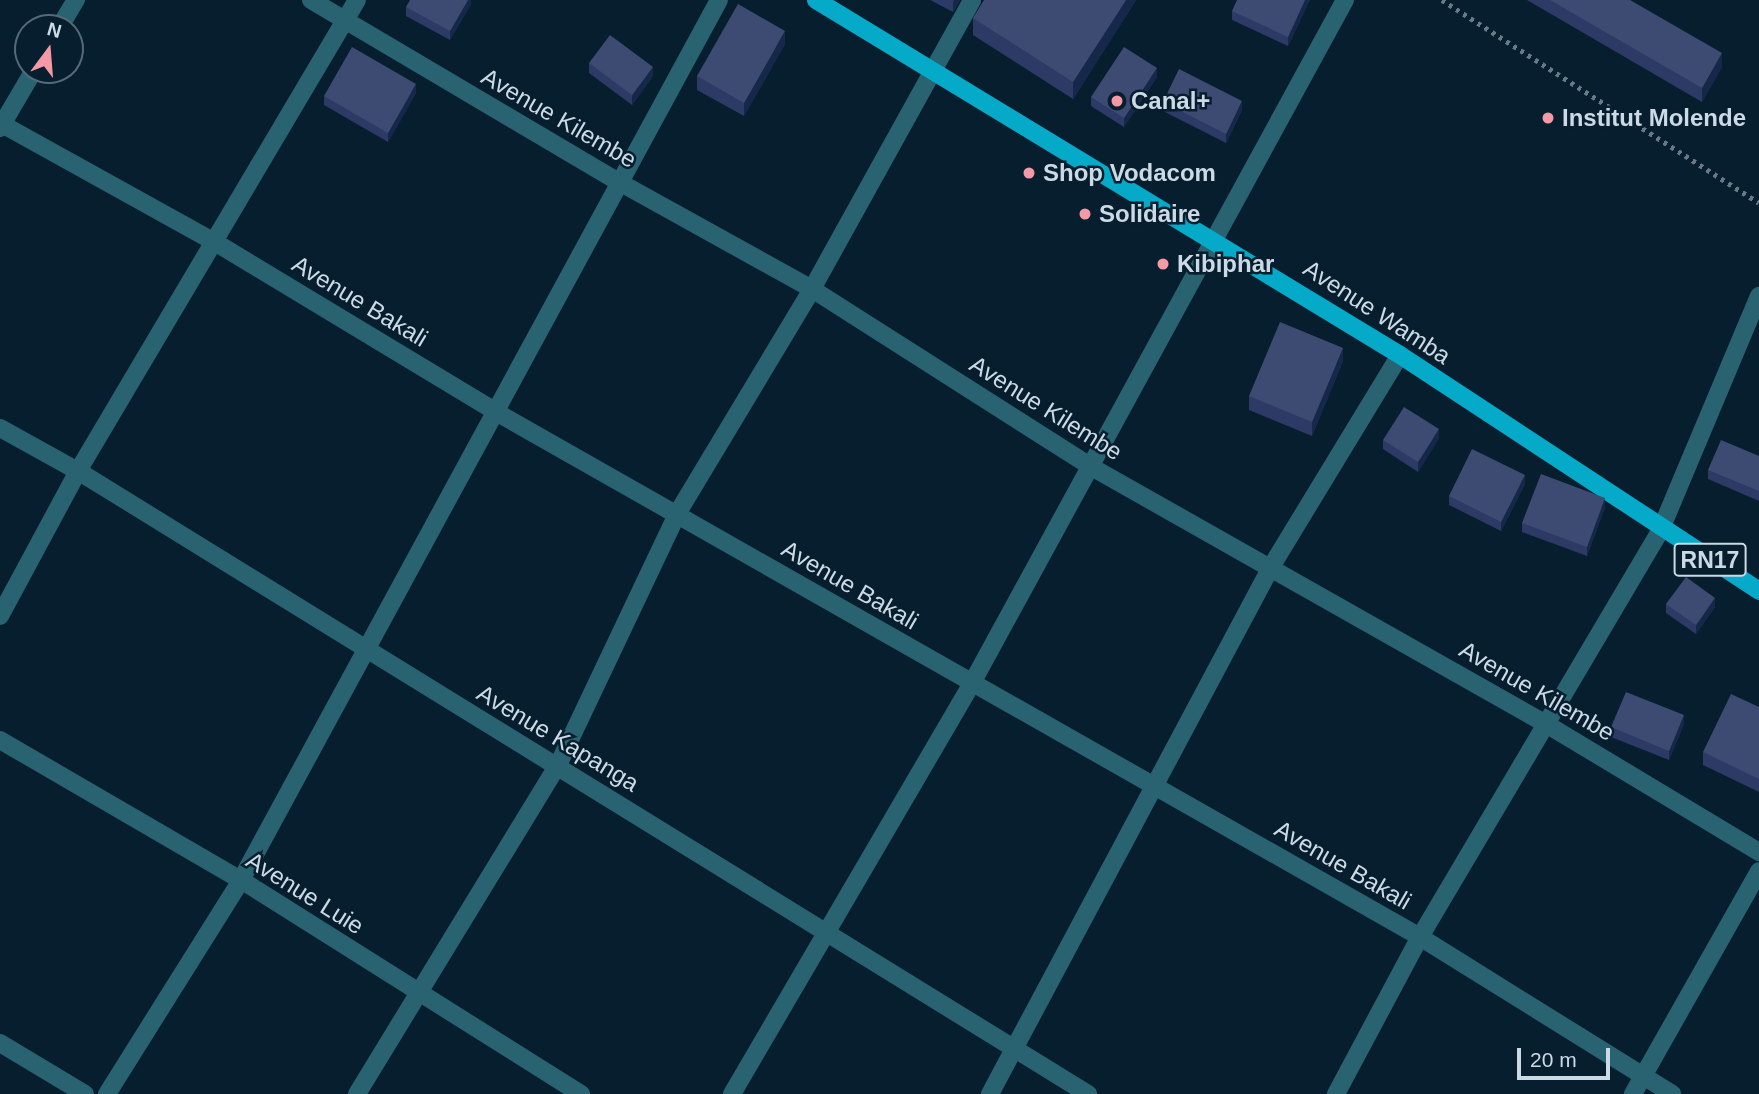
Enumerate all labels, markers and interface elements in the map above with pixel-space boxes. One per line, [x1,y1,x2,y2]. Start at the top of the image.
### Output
north arrow [14,14,84,84]
text: N [45,18,64,42]
street label: Avenue Kilembe [476,62,642,174]
place label: Canal+ [1131,87,1210,115]
marker: Canal+ [1109,93,1125,109]
place label: Institut Molende [1562,104,1746,132]
marker: Institut Molende [1540,110,1556,126]
place label: Shop Vodacom [1043,159,1216,187]
marker: Shop Vodacom [1021,165,1037,181]
place label: Solidaire [1099,200,1200,228]
marker: Solidaire [1077,206,1093,222]
street label: Avenue Bakali [287,249,433,353]
place label: Kibiphar [1177,250,1274,278]
street label: Avenue Wamba [1298,254,1456,370]
marker: Kibiphar [1155,256,1171,272]
street label: Avenue Kilembe [964,350,1128,466]
street label: Avenue Bakali [777,534,923,636]
road number: RN17 [1673,540,1747,580]
street label: Avenue Kilembe [1454,635,1620,747]
street label: Avenue Kapanga [472,678,644,798]
street label: Avenue Bakali [1270,814,1416,916]
street label: Avenue Luie [241,846,369,940]
scale bar [1521,1034,1614,1078]
text: 20 m [1530,1048,1577,1071]

